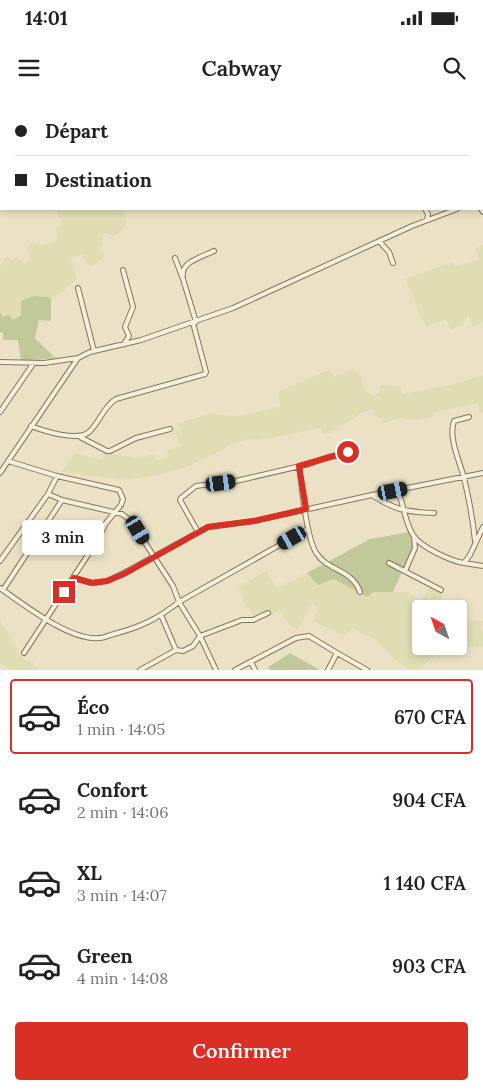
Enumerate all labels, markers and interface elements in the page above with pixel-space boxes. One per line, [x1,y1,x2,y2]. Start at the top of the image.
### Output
text: 14:01 [25,6,68,30]
icon: menu [15,54,43,82]
text: Cabway [201,54,282,82]
icon: search [440,54,468,82]
text: Départ [45,119,108,143]
text: Destination [45,168,152,192]
route start [337,441,359,463]
car [205,473,236,493]
car [376,481,409,501]
car [123,513,152,547]
callout: 3 min [23,520,105,554]
car [275,524,308,552]
text: 3 min [42,527,84,547]
route end [53,581,75,603]
north arrow [412,600,468,655]
map controls [412,600,467,655]
icon: car [17,694,62,739]
text: Éco [77,695,109,719]
text: 670 CFA [394,705,466,729]
text: 1 min · 14:05 [77,719,165,739]
icon: car [17,777,62,822]
text: Confort [77,778,148,802]
text: 904 CFA [392,788,466,812]
text: 2 min · 14:06 [77,802,168,822]
icon: car [17,860,62,905]
text: XL [77,861,102,885]
text: 1 140 CFA [383,871,466,895]
text: 3 min · 14:07 [77,885,167,905]
icon: car [17,943,62,988]
text: Green [77,944,133,968]
text: 903 CFA [392,954,466,978]
text: 4 min · 14:08 [77,968,168,988]
button: Confirmer [15,1022,468,1080]

